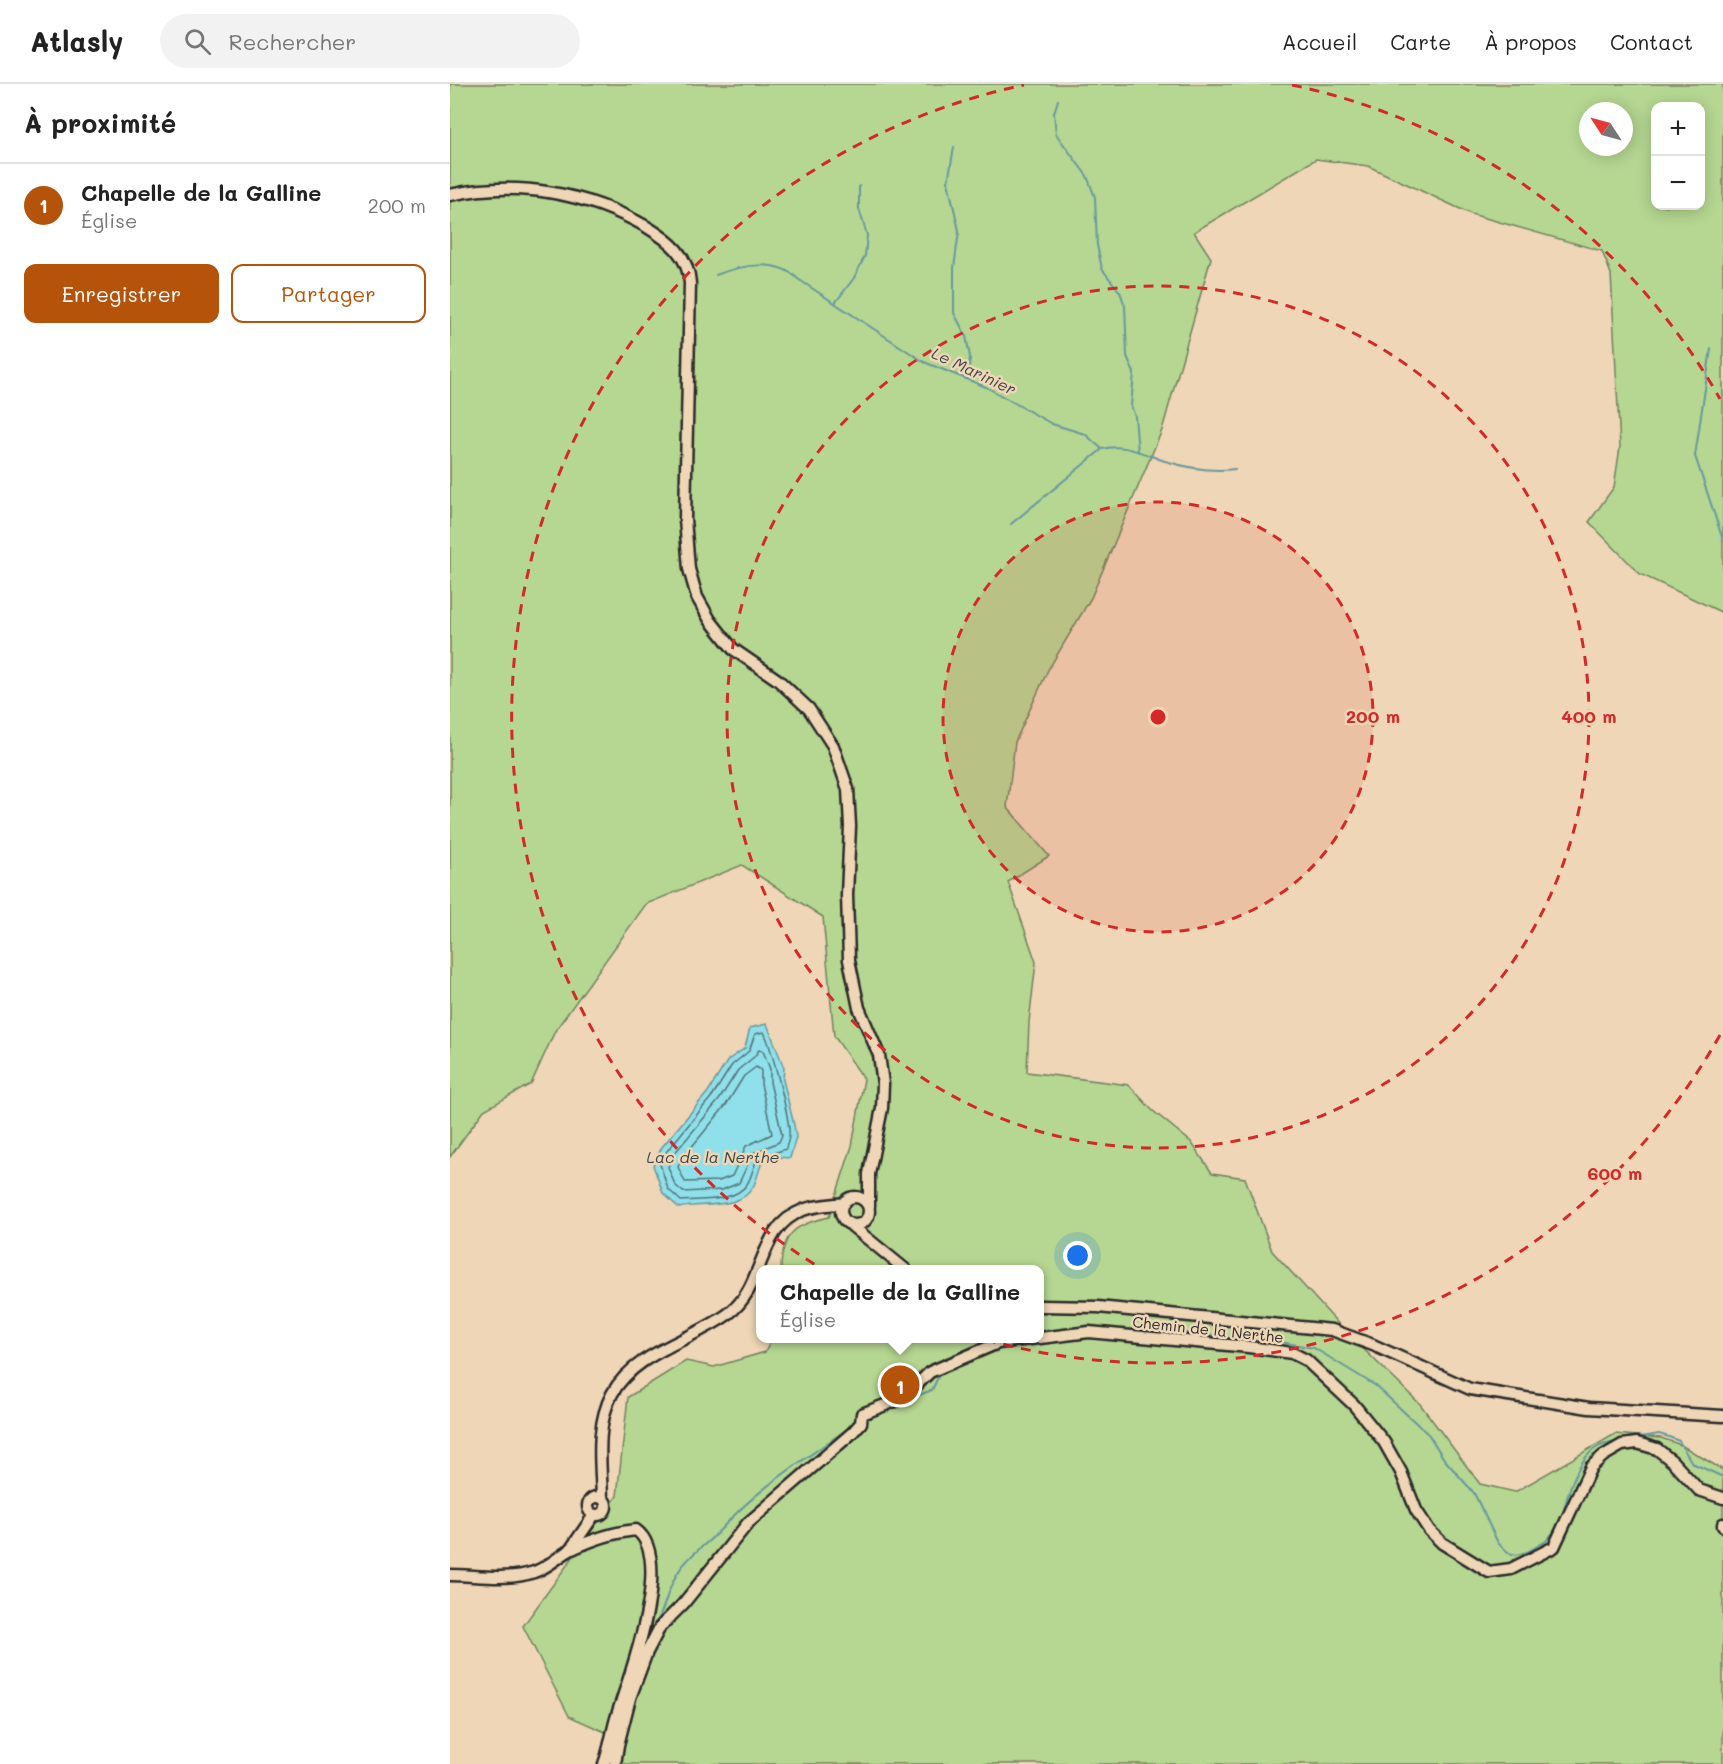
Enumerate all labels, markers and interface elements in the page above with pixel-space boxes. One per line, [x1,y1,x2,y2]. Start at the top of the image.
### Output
search box [160,14,580,68]
text: Atlasly [30,23,124,59]
icon: search [181,25,214,58]
text: Rechercher [229,27,356,56]
text: Accueil [1282,28,1357,55]
text: Carte [1390,28,1451,55]
text: À propos [1484,28,1577,55]
text: Contact [1610,28,1693,55]
north arrow [1579,102,1633,156]
map controls [1651,102,1705,210]
button: + [1651,102,1705,156]
text: À proximité [24,106,176,140]
button: − [1651,156,1705,210]
text: Chapelle de la Galline [81,178,321,207]
text: 1 [39,192,48,218]
text: 200 m [368,192,426,218]
text: Église [81,207,137,233]
button: Enregistrer [24,264,219,323]
button: Partager [231,264,426,323]
water label: Le Marinier [929,342,1020,399]
text: 200 m [1346,704,1400,728]
text: 400 m [1561,704,1617,728]
centre of rings [1148,707,1168,727]
water label: Lac de la Nerthe [647,1146,780,1167]
text: 600 m [1588,1161,1642,1185]
your location [1063,1241,1092,1270]
popup [756,1265,1044,1343]
text: Chapelle de la Galline [780,1277,1020,1306]
text: Église [780,1306,836,1332]
street label: Chemin de la Nerthe [1132,1311,1285,1347]
pin: 1 [880,1362,920,1408]

